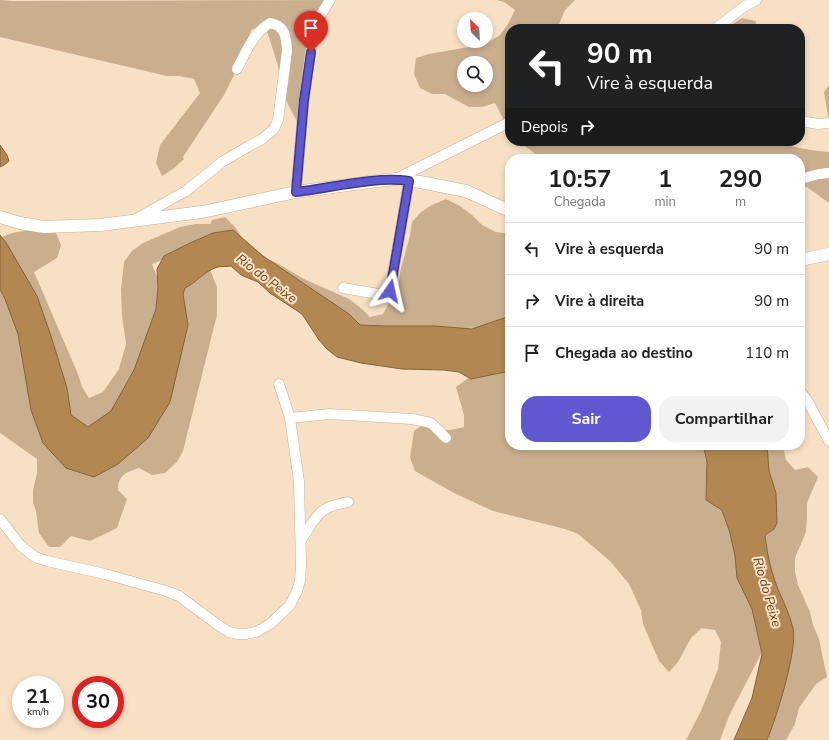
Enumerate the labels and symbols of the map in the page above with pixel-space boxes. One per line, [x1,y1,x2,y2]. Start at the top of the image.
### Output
pin [294,11,328,52]
north arrow [457,12,493,48]
water label: Rio do Peixe [232,250,301,308]
position arrow [369,270,411,312]
water label: Rio do Peixe [748,555,786,629]
speed limit sign: 30 [72,676,124,728]

